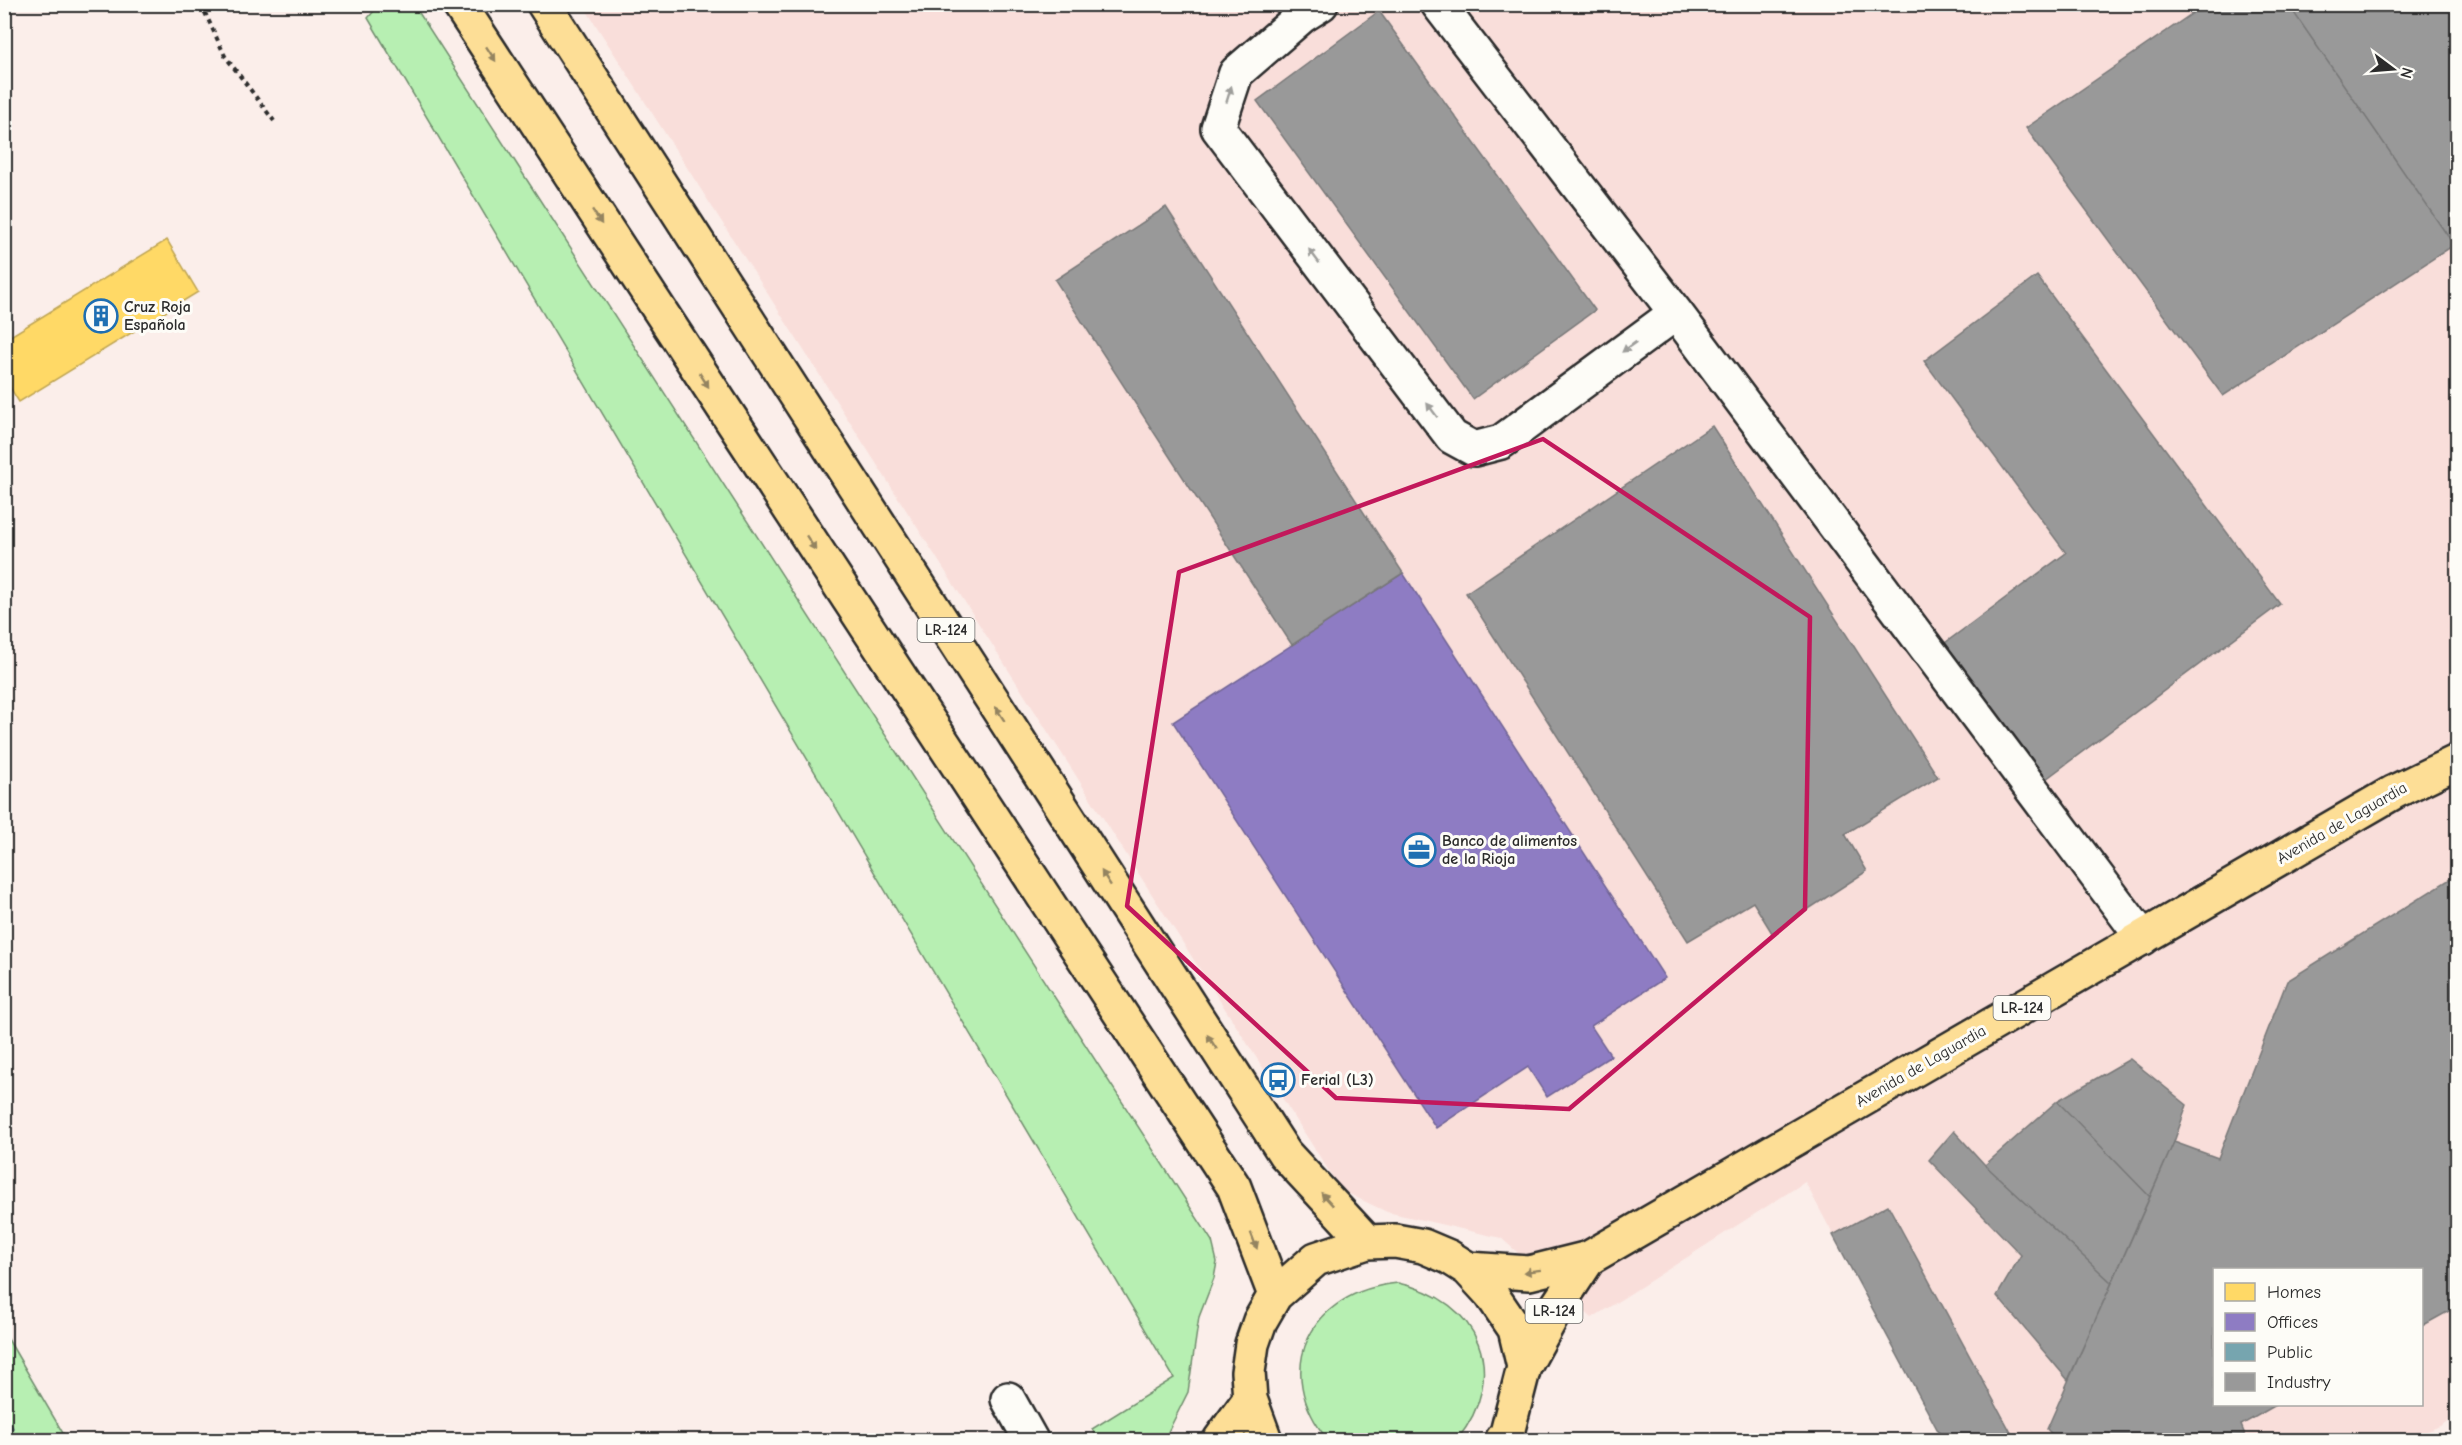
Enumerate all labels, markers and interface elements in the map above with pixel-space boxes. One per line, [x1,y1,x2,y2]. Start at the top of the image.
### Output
north arrow [2363,39,2423,99]
one-way arrow [485,45,496,62]
text: N [2396,65,2417,80]
one-way arrow [1225,85,1234,103]
one-way arrow [591,209,602,225]
one-way arrow [1308,248,1320,263]
building icon: Cruz Roja Española [83,298,119,334]
place label: Cruz Roja Española [124,298,191,334]
one-way arrow [1622,341,1637,353]
one-way arrow [698,372,709,388]
one-way arrow [1426,403,1438,419]
one-way arrow [805,535,816,551]
road number: LR-124 [918,618,974,642]
one-way arrow [995,706,1006,723]
street label: Avenida de Laguardia [2274,778,2410,868]
office icon: Banco de alimentos de la Rioja [1401,832,1437,868]
place label: Banco de alimentos de la Rioja [1442,832,1577,868]
one-way arrow [1101,870,1112,886]
road number: LR-124 [1994,996,2050,1020]
street label: Avenida de Laguardia [1853,1021,1989,1111]
one-way arrow [1207,1034,1218,1050]
bus stop icon: Ferial (L3) [1260,1062,1296,1098]
place label: Ferial (L3) [1301,1071,1374,1089]
one-way arrow [1321,1192,1334,1207]
one-way arrow [1250,1232,1260,1250]
one-way arrow [1522,1266,1541,1276]
legend [2213,1268,2423,1406]
text: Homes [2267,1282,2321,1303]
road number: LR-124 [1526,1299,1582,1323]
text: Offices [2267,1312,2318,1333]
text: Public [2267,1342,2313,1363]
text: Industry [2267,1372,2332,1393]

